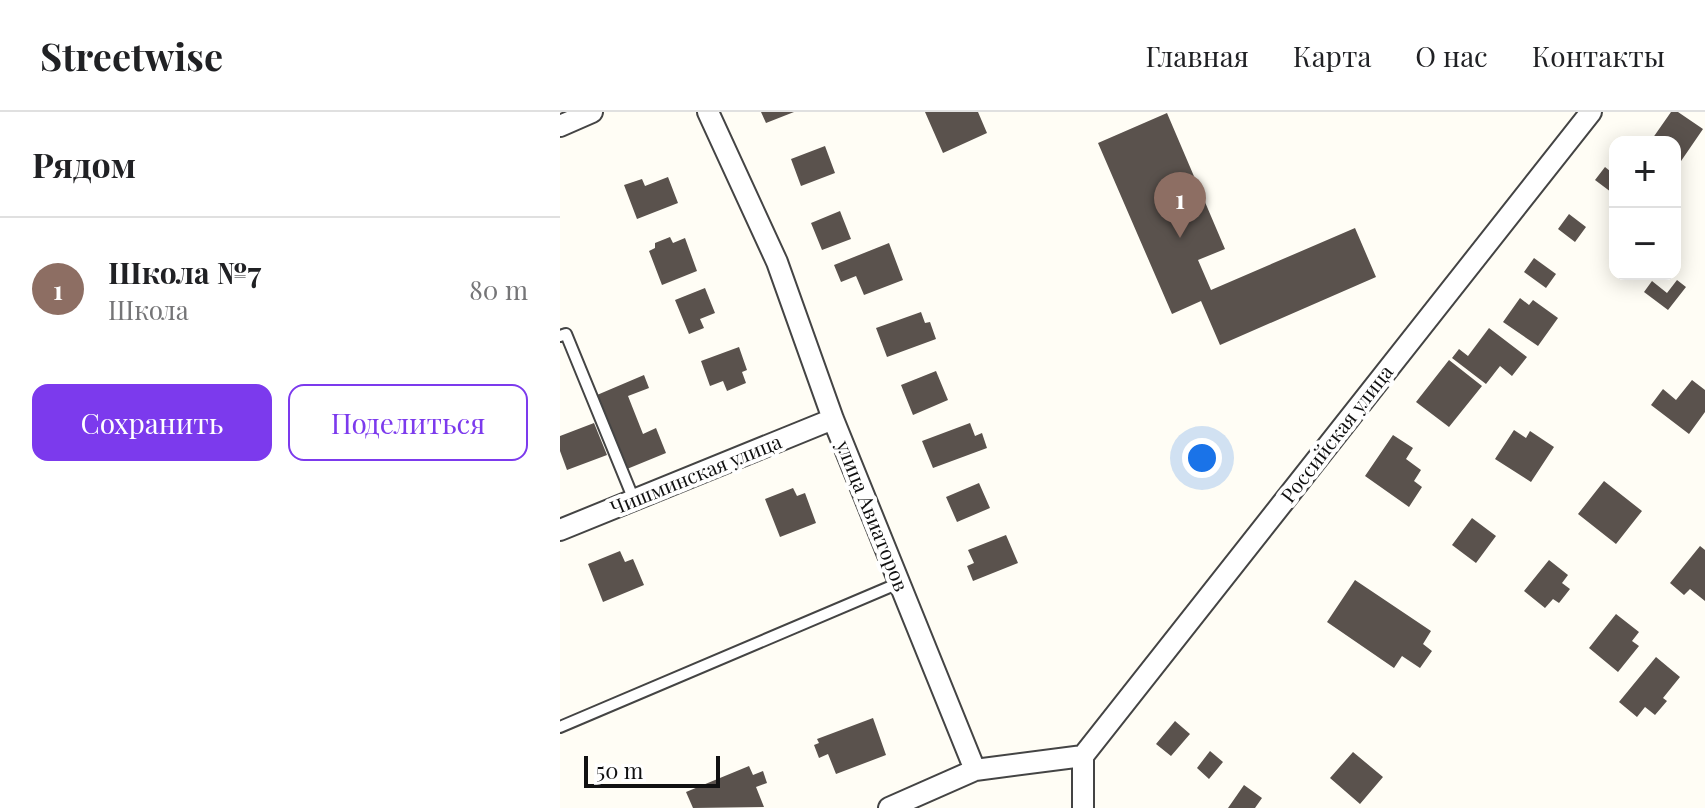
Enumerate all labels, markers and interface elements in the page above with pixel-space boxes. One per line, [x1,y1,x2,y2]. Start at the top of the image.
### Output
text: Streetwise [40,30,223,81]
text: Главная [1146,37,1249,74]
text: Карта [1293,37,1371,74]
text: О нас [1415,37,1488,74]
text: Контакты [1532,37,1665,74]
map controls [1609,136,1681,280]
button: + [1609,136,1681,208]
text: Рядом [32,141,136,187]
pin: 1 [1154,172,1206,238]
button: − [1609,208,1681,280]
text: Школа №7 [108,252,261,292]
text: 1 [53,272,63,307]
text: 80 m [469,272,528,307]
text: Школа [108,292,189,327]
street label: Российская улица [1274,359,1398,507]
button: Сохранить [32,384,272,461]
button: Поделиться [288,384,528,461]
street label: Чишминская улица [606,427,785,520]
street label: улица Авиаторов [830,435,916,595]
your location [1182,438,1222,478]
scale bar [584,752,720,788]
text: 50 m [596,755,643,785]

